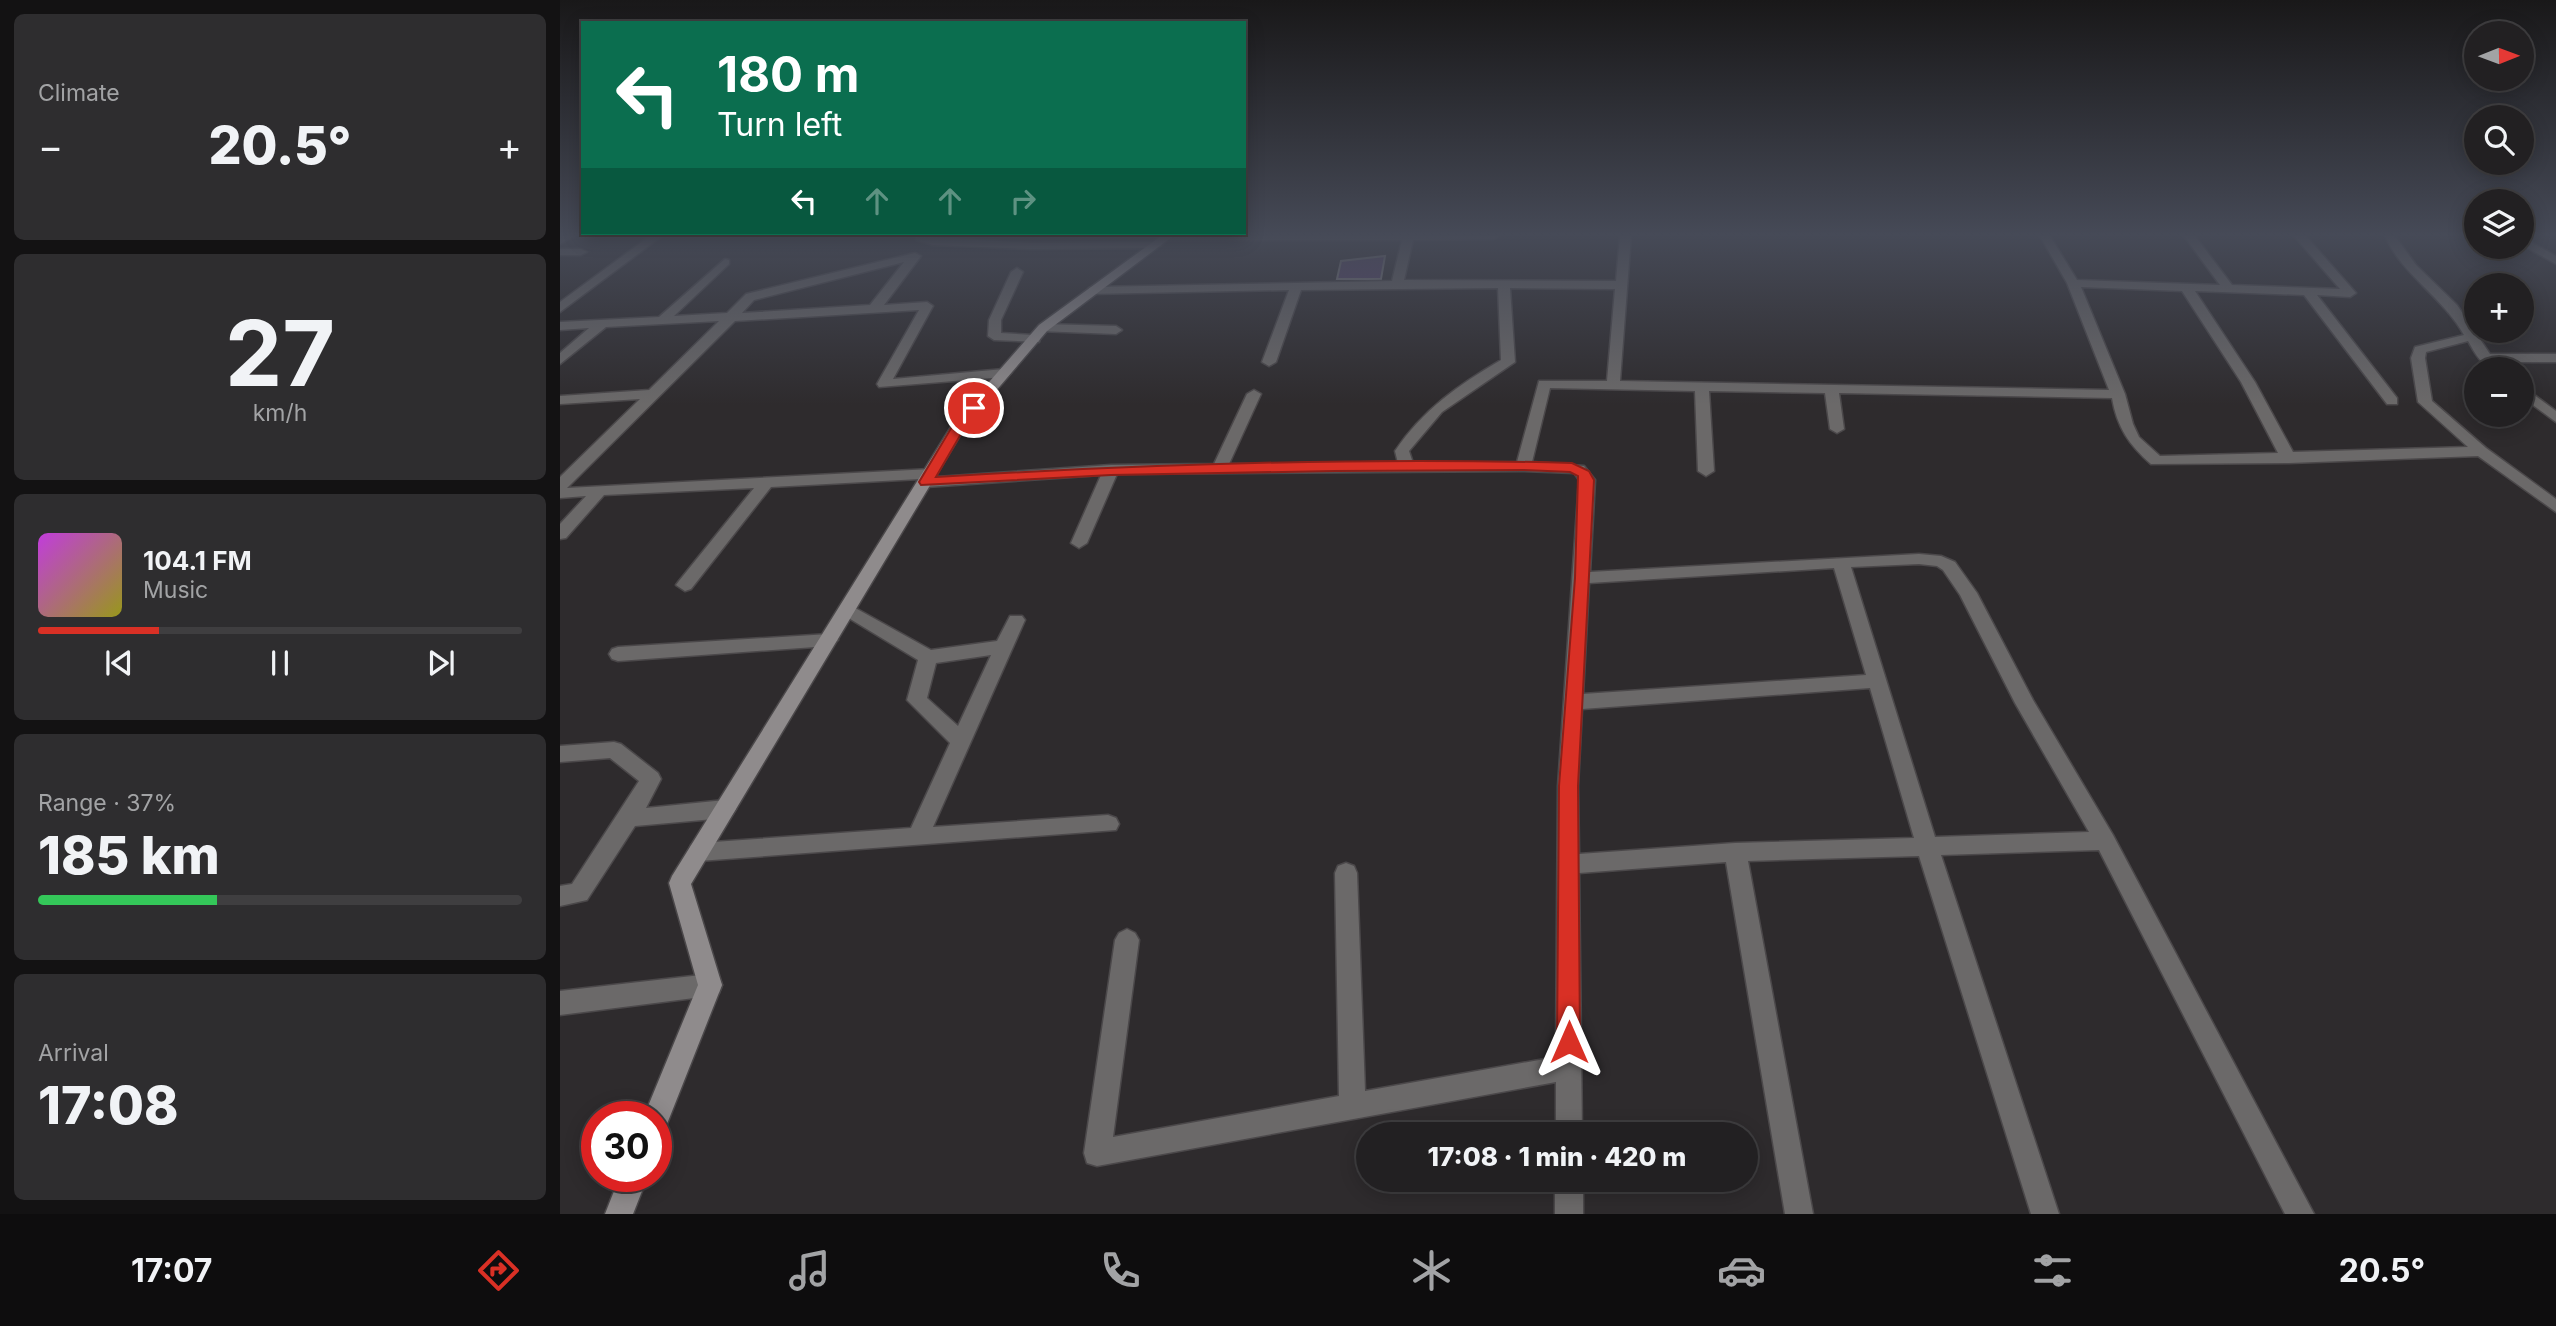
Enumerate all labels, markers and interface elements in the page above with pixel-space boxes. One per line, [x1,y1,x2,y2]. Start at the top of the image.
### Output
north arrow [2464,21,2534,91]
map controls [2464,21,2534,427]
text: 180 m [717,45,859,104]
icon: left [602,49,693,140]
text: Climate [38,79,120,107]
text: Turn left [717,105,842,144]
button: search [2464,105,2534,175]
text: 20.5° [208,114,352,177]
text: − [38,123,63,169]
text: + [497,123,522,169]
icon: left [785,182,823,220]
icon: ahead [858,182,896,220]
icon: ahead [931,182,969,220]
icon: right [1004,182,1042,220]
button: layers [2464,189,2534,259]
button: + [2464,273,2534,343]
text: 27 [225,298,335,408]
button: − [2464,357,2534,427]
pin [944,378,1004,438]
icon: arrive [955,389,993,427]
text: km/h [253,399,307,427]
text: 104.1 FM [143,545,252,576]
text: Music [143,576,208,604]
icon: previous [100,644,138,682]
icon: pause [261,644,299,682]
icon: next [422,644,460,682]
text: Range · 37% [38,789,176,817]
text: 185 km [38,824,220,887]
position arrow [1532,1005,1606,1079]
text: Arrival [38,1039,109,1067]
text: 17:08 [38,1074,179,1137]
speed limit sign: 30 [581,1101,672,1192]
text: 17:08 · 1 min · 420 m [1428,1141,1686,1172]
icon: directions [474,1246,523,1295]
icon: music [785,1246,834,1295]
icon: phone [1096,1246,1145,1295]
icon: climate [1407,1246,1456,1295]
icon: car [1717,1246,1766,1295]
icon: filters [2028,1246,2077,1295]
text: 17:07 [131,1251,212,1290]
text: 20.5° [2339,1251,2425,1290]

